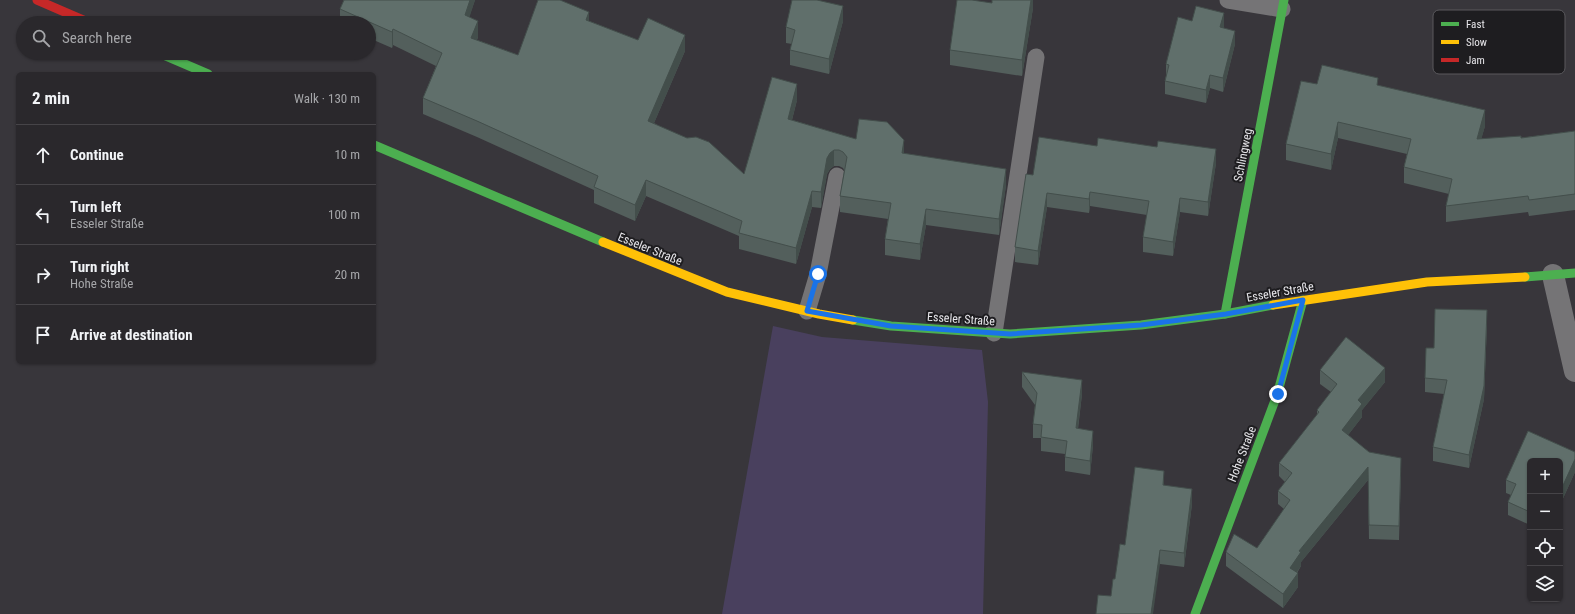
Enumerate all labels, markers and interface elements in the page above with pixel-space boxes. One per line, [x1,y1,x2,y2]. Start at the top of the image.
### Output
legend [1433,10,1565,74]
search box [16,16,376,60]
text: Fast [1466,18,1485,31]
icon: search [30,27,52,49]
text: Search here [62,29,132,47]
text: Slow [1466,36,1487,49]
text: Jam [1466,54,1485,67]
text: 2 min [32,88,70,108]
text: Walk · 130 m [294,91,360,106]
street label: Schlingweg [1231,127,1255,183]
icon: ahead [32,144,54,166]
text: Continue [70,146,124,164]
text: 10 m [334,147,360,162]
text: Turn left [70,198,121,216]
icon: left [32,204,54,226]
text: 100 m [328,207,360,222]
text: Esseler Straße [70,216,144,231]
street label: Esseler Straße [616,230,685,268]
text: Turn right [70,258,129,276]
icon: right [32,264,54,286]
route start [809,265,827,283]
text: 20 m [334,267,360,282]
text: Hohe Straße [70,276,133,291]
street label: Esseler Straße [1245,279,1315,305]
street label: Esseler Straße [927,310,996,328]
icon: arrive [32,324,54,346]
text: Arrive at destination [70,326,193,344]
route end [1269,385,1287,403]
street label: Hohe Straße [1225,424,1259,484]
map controls [1527,458,1563,602]
button: + [1527,458,1563,494]
button: − [1527,494,1563,530]
button: locate [1527,530,1563,566]
button: layers [1527,566,1563,602]

